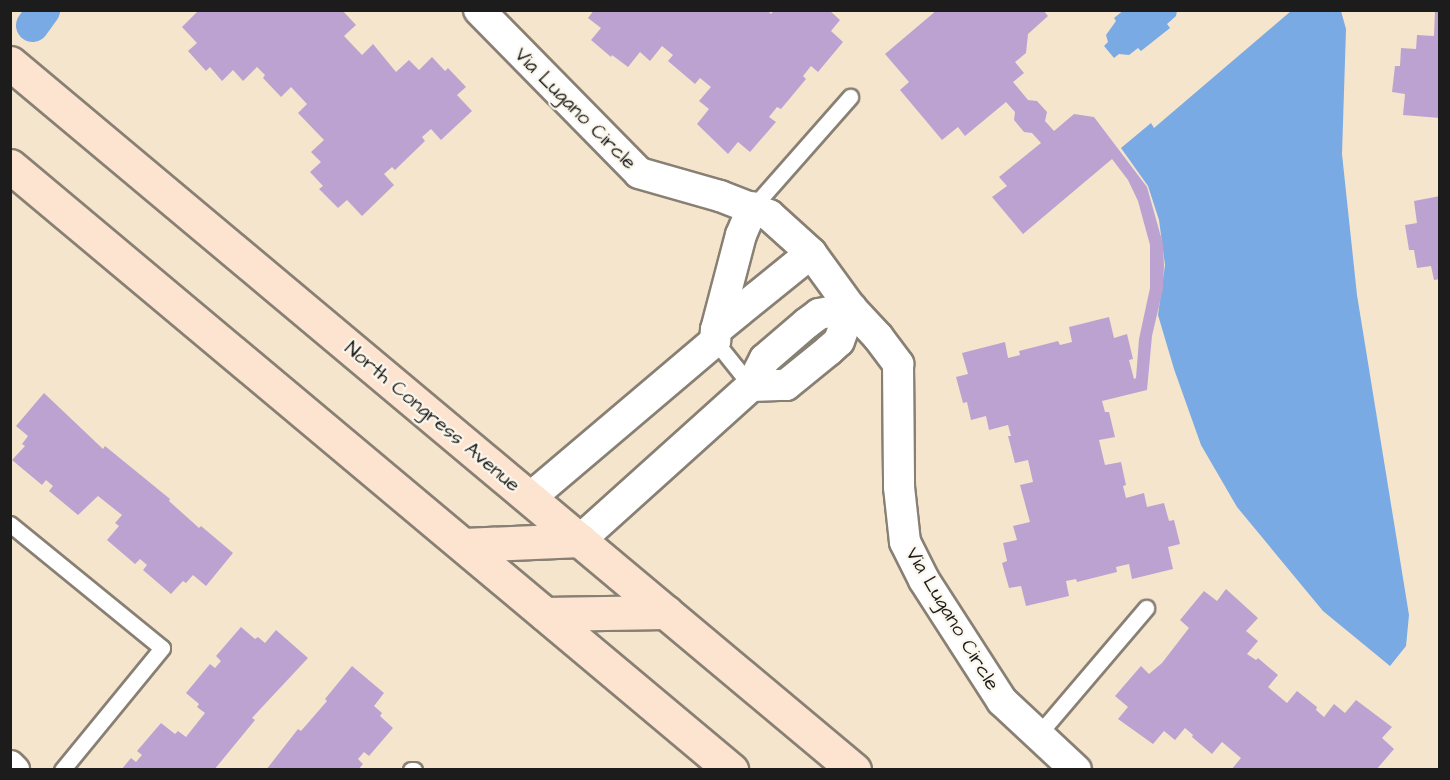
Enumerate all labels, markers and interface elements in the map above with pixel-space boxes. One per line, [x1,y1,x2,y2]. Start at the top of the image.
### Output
street label: Via Lugano Circle [509,43,641,175]
street label: North Congress Avenue [339,337,525,497]
street label: Via Lugano Circle [900,543,1004,695]

